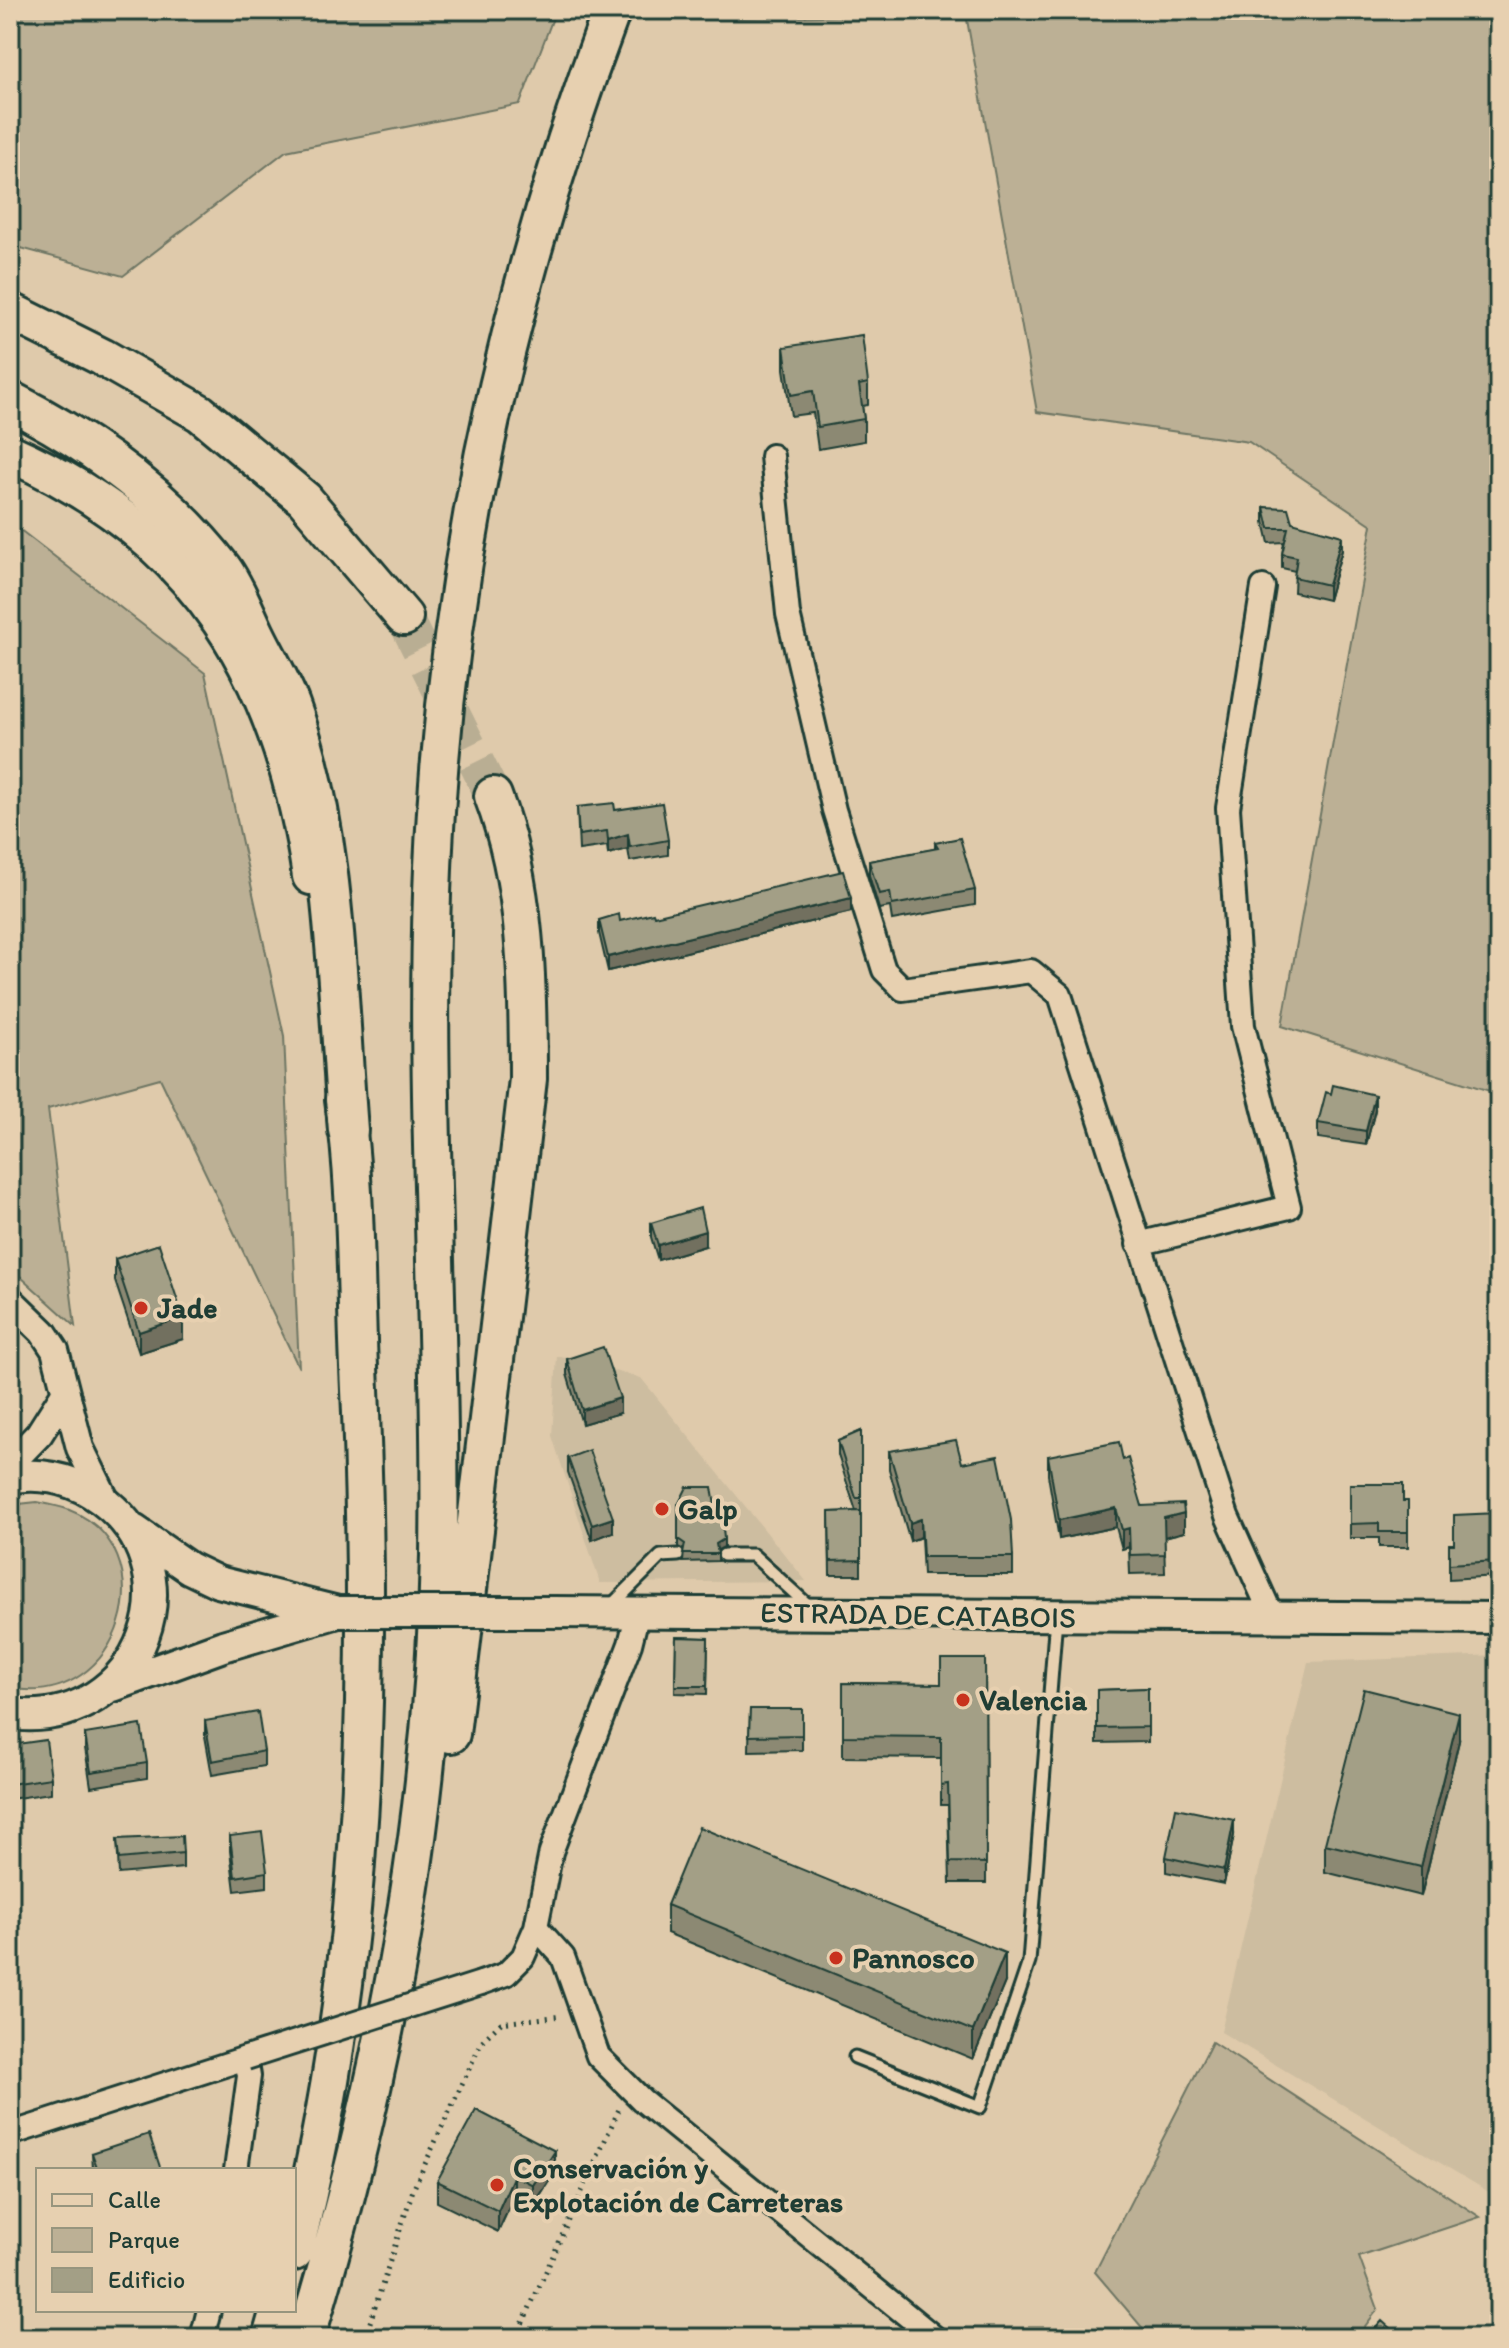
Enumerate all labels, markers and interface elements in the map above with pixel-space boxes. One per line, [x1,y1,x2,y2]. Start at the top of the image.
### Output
place label: Jade [156,1289,217,1326]
marker: Jade [132,1299,150,1317]
place label: Galp [678,1490,738,1527]
marker: Galp [653,1500,671,1518]
street label: ESTRADA DE CATABOIS [760,1593,1076,1636]
place label: Valencia [979,1681,1087,1718]
marker: Valencia [954,1691,972,1709]
place label: Pannosco [852,1939,975,1976]
marker: Pannosco [827,1949,845,1967]
place label: Conservación y Explotación de Carreteras [513,2149,843,2220]
legend [36,2168,296,2312]
marker: Conservación y Explotación de Carreteras [488,2176,506,2194]
text: Calle [108,2185,161,2214]
text: Parque [108,2225,180,2254]
text: Edificio [108,2265,185,2294]

